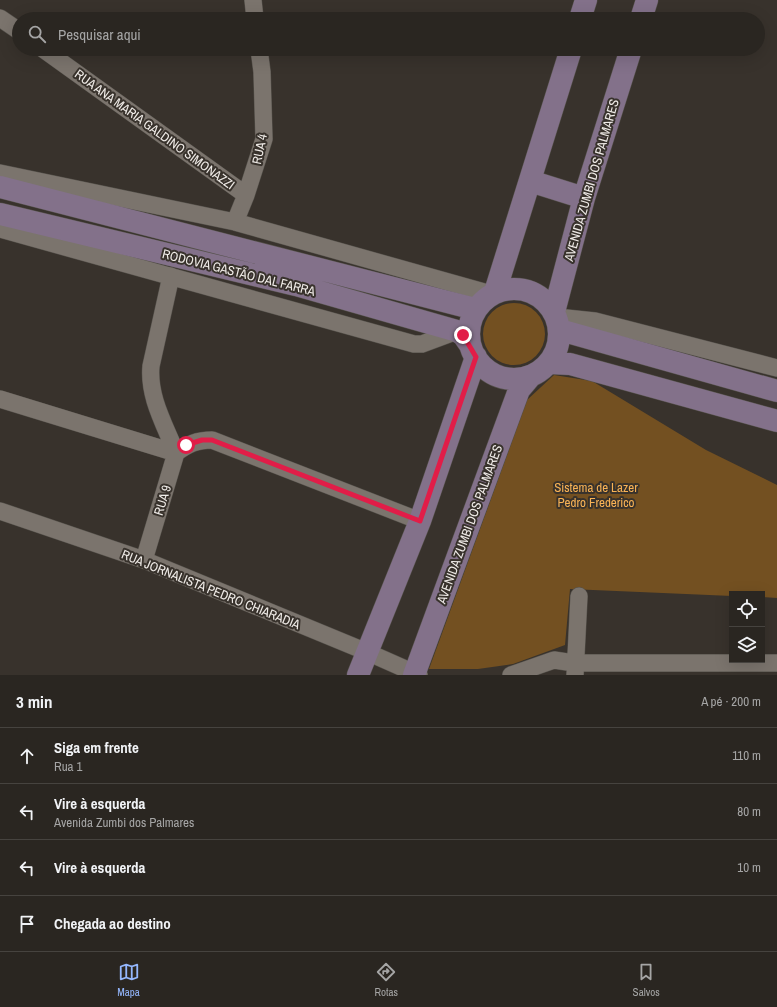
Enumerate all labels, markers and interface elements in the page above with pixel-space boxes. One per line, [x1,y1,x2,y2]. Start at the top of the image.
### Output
search box [12,12,765,56]
icon: search [26,23,48,45]
text: Pesquisar aqui [58,24,141,45]
street label: RUA ANA MARIA GALDINO SIMONAZZI [71,66,238,193]
street label: AVENIDA ZUMBI DOS PALMARES [560,97,623,264]
street label: RUA 4 [248,132,271,166]
street label: RODOVIA GASTÃO DAL FARRA [161,245,318,300]
route end [454,326,472,344]
route start [177,436,195,454]
street label: AVENIDA ZUMBI DOS PALMARES [432,442,506,607]
park label: Sistema de Lazer Pedro Frederico [554,479,638,511]
street label: RUA 9 [150,483,175,517]
street label: RUA JORNALISTA PEDRO CHIARADIA [119,546,303,633]
map controls [729,591,765,663]
button: locate [729,591,765,627]
button: layers [729,627,765,663]
text: 3 min [16,690,52,713]
text: A pé · 200 m [701,693,761,710]
text: Siga em frente [54,737,139,758]
icon: ahead [16,745,38,767]
text: 110 m [732,747,761,764]
text: Rua 1 [54,758,82,775]
text: Vire à esquerda [54,793,145,814]
icon: left [16,801,38,823]
text: 80 m [737,803,761,820]
text: Avenida Zumbi dos Palmares [54,814,194,831]
icon: left [16,857,38,879]
text: Vire à esquerda [54,857,145,878]
text: 10 m [737,859,761,876]
icon: arrive [16,913,38,935]
text: Chegada ao destino [54,913,171,934]
tab: Mapa [117,961,140,999]
tab: Rotas [374,961,398,999]
tab: Salvos [633,961,660,999]

